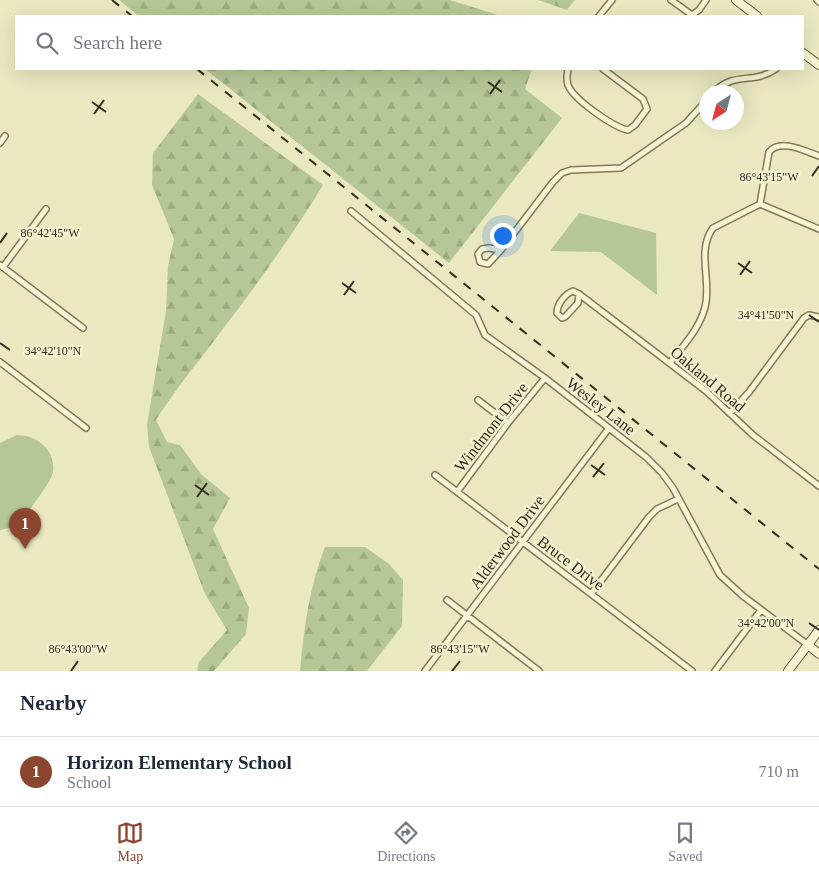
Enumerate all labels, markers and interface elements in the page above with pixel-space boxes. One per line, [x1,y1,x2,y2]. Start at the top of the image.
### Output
search box [15,15,804,70]
icon: search [33,29,61,57]
text: Search here [73,32,162,53]
north arrow [699,85,744,130]
text: 86°43'15"W [739,170,799,184]
your location [490,223,516,249]
text: 86°42'45"W [20,226,80,240]
text: 34°41'50"N [738,308,795,322]
street label: Oakland Road [667,343,749,415]
text: 34°42'10"N [25,344,82,358]
street label: Wesley Lane [563,374,639,439]
street label: Windmont Drive [451,379,531,475]
street label: Alderwood Drive [466,492,548,592]
pin: 1 [9,508,41,549]
street label: Bruce Drive [534,533,608,593]
text: 34°42'00"N [738,616,795,630]
text: 86°43'00"W [48,642,108,656]
text: 86°43'15"W [430,642,490,656]
text: Nearby [20,691,87,715]
text: Horizon Elementary School [67,752,292,773]
text: 1 [32,763,40,780]
text: 710 m [759,763,799,780]
text: School [67,774,111,791]
tab: Map [116,819,144,865]
tab: Directions [377,819,436,865]
tab: Saved [668,819,703,865]

